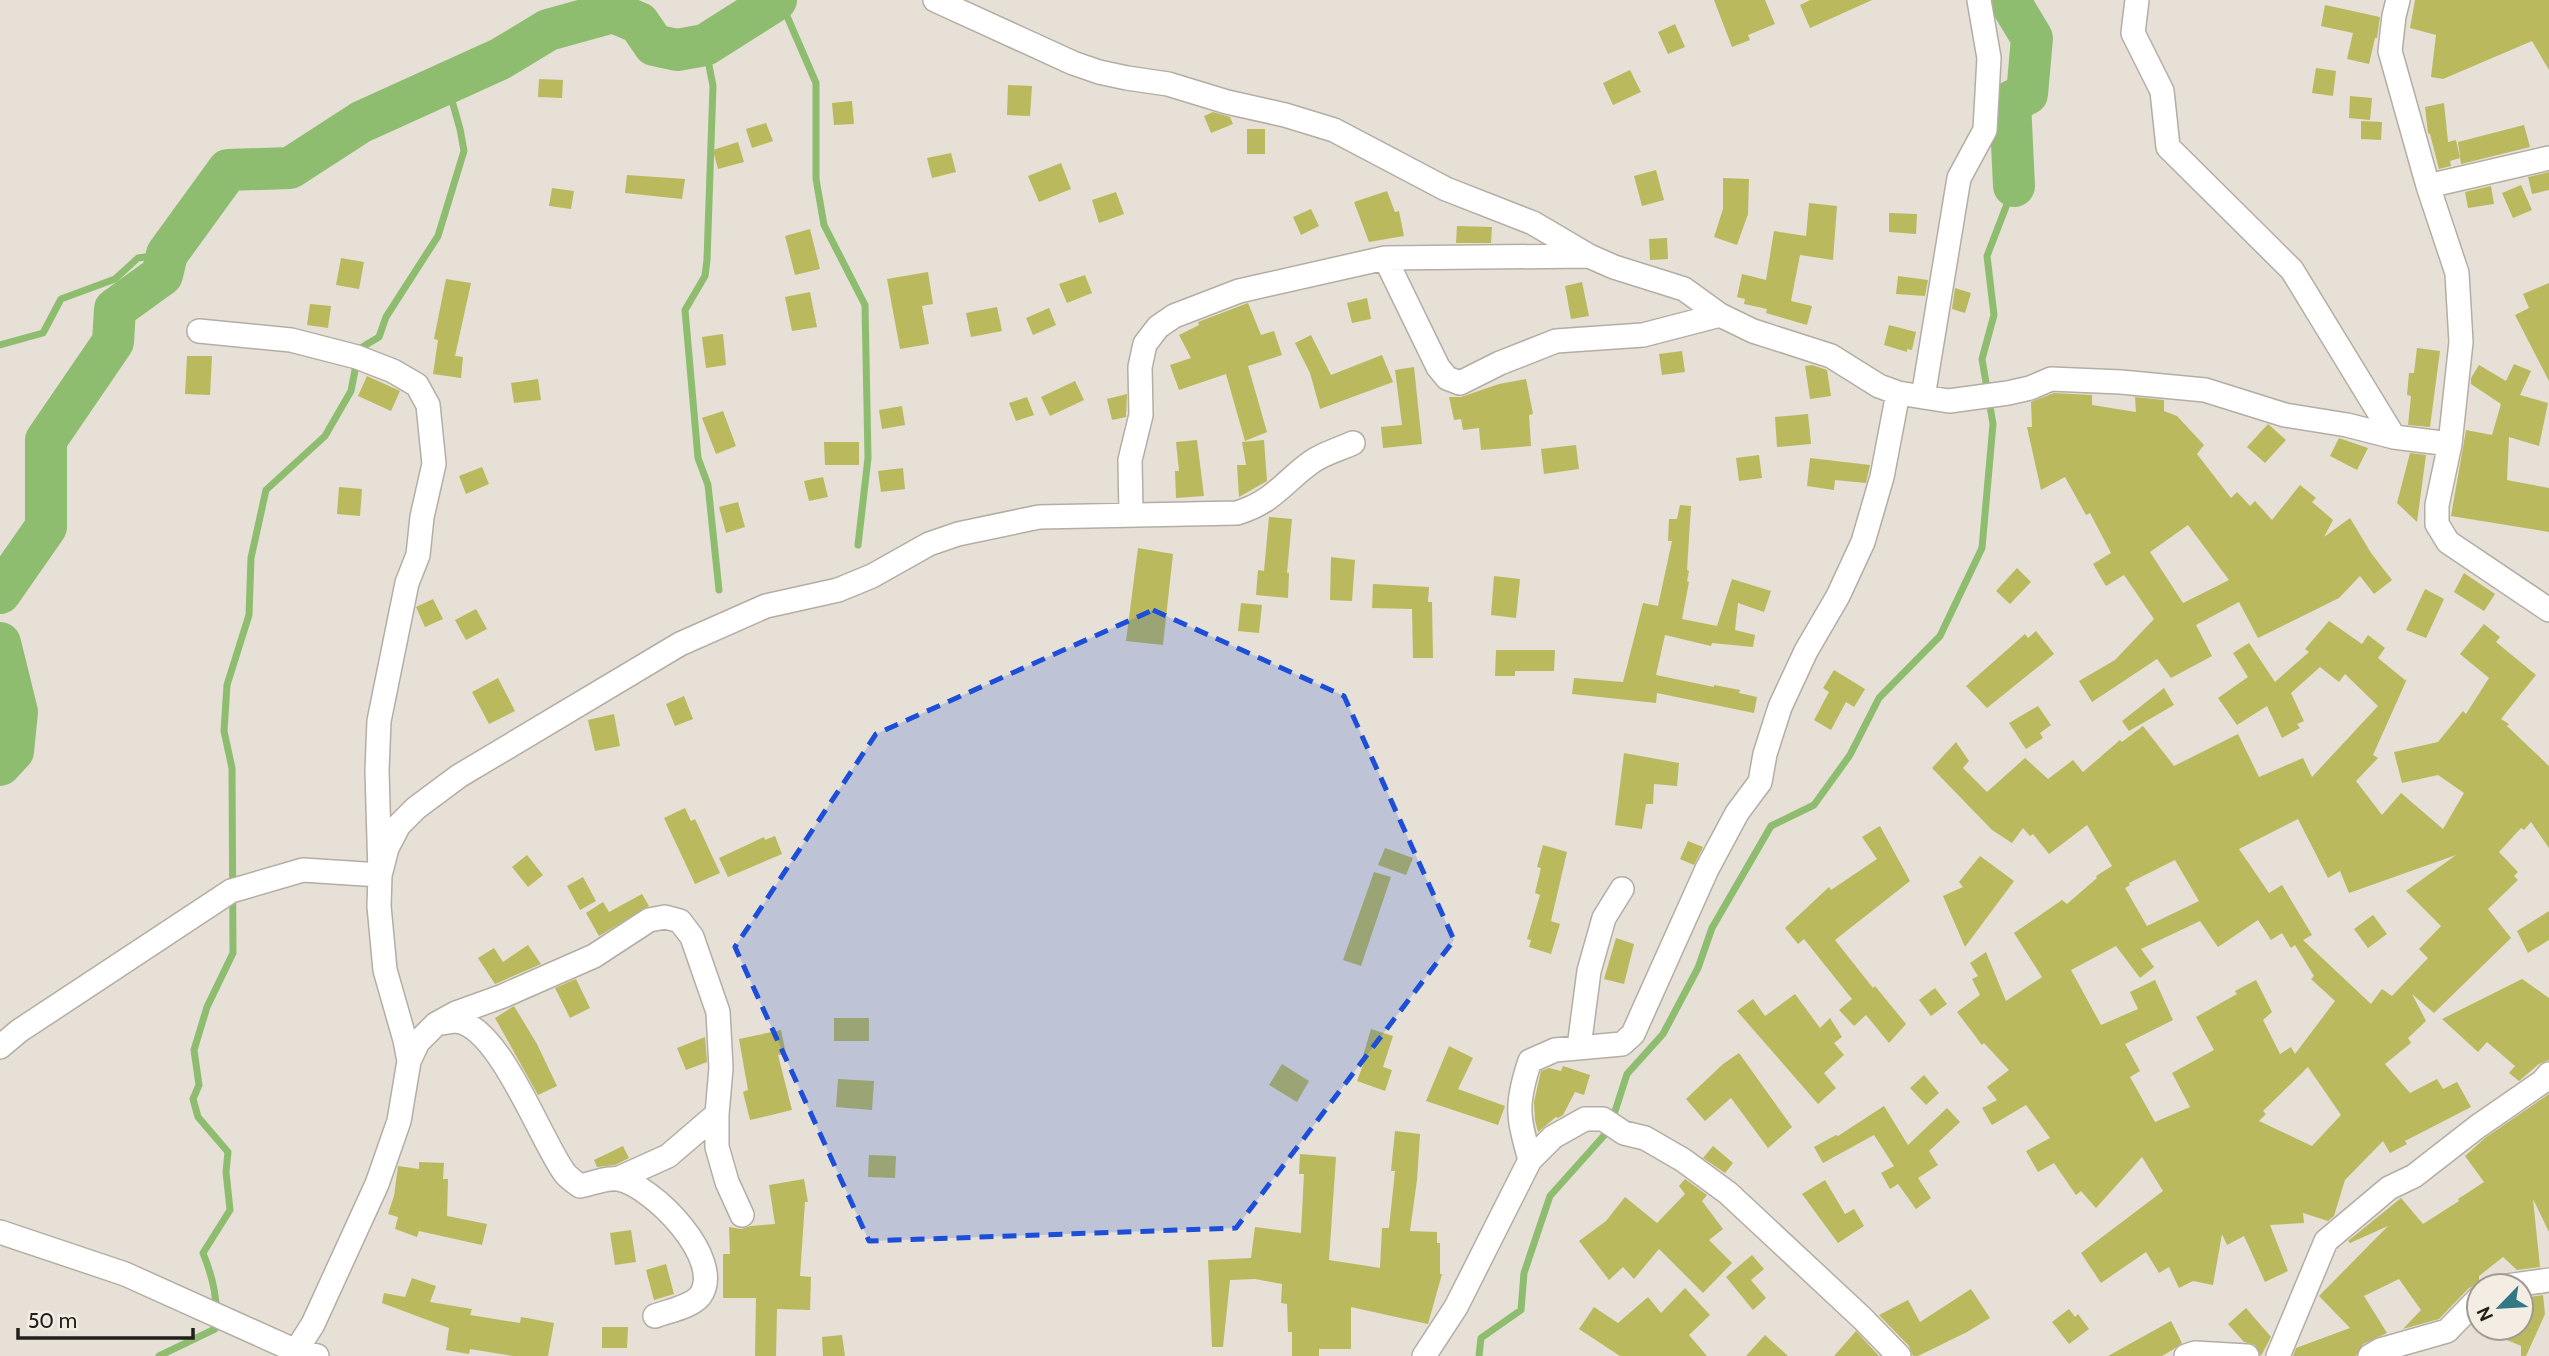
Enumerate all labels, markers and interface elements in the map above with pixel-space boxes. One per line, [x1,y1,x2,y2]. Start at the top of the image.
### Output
north arrow [2465,1272,2535,1342]
scale bar [18,1296,192,1340]
text: N [2472,1303,2498,1325]
text: 50 m [28,1308,77,1333]

